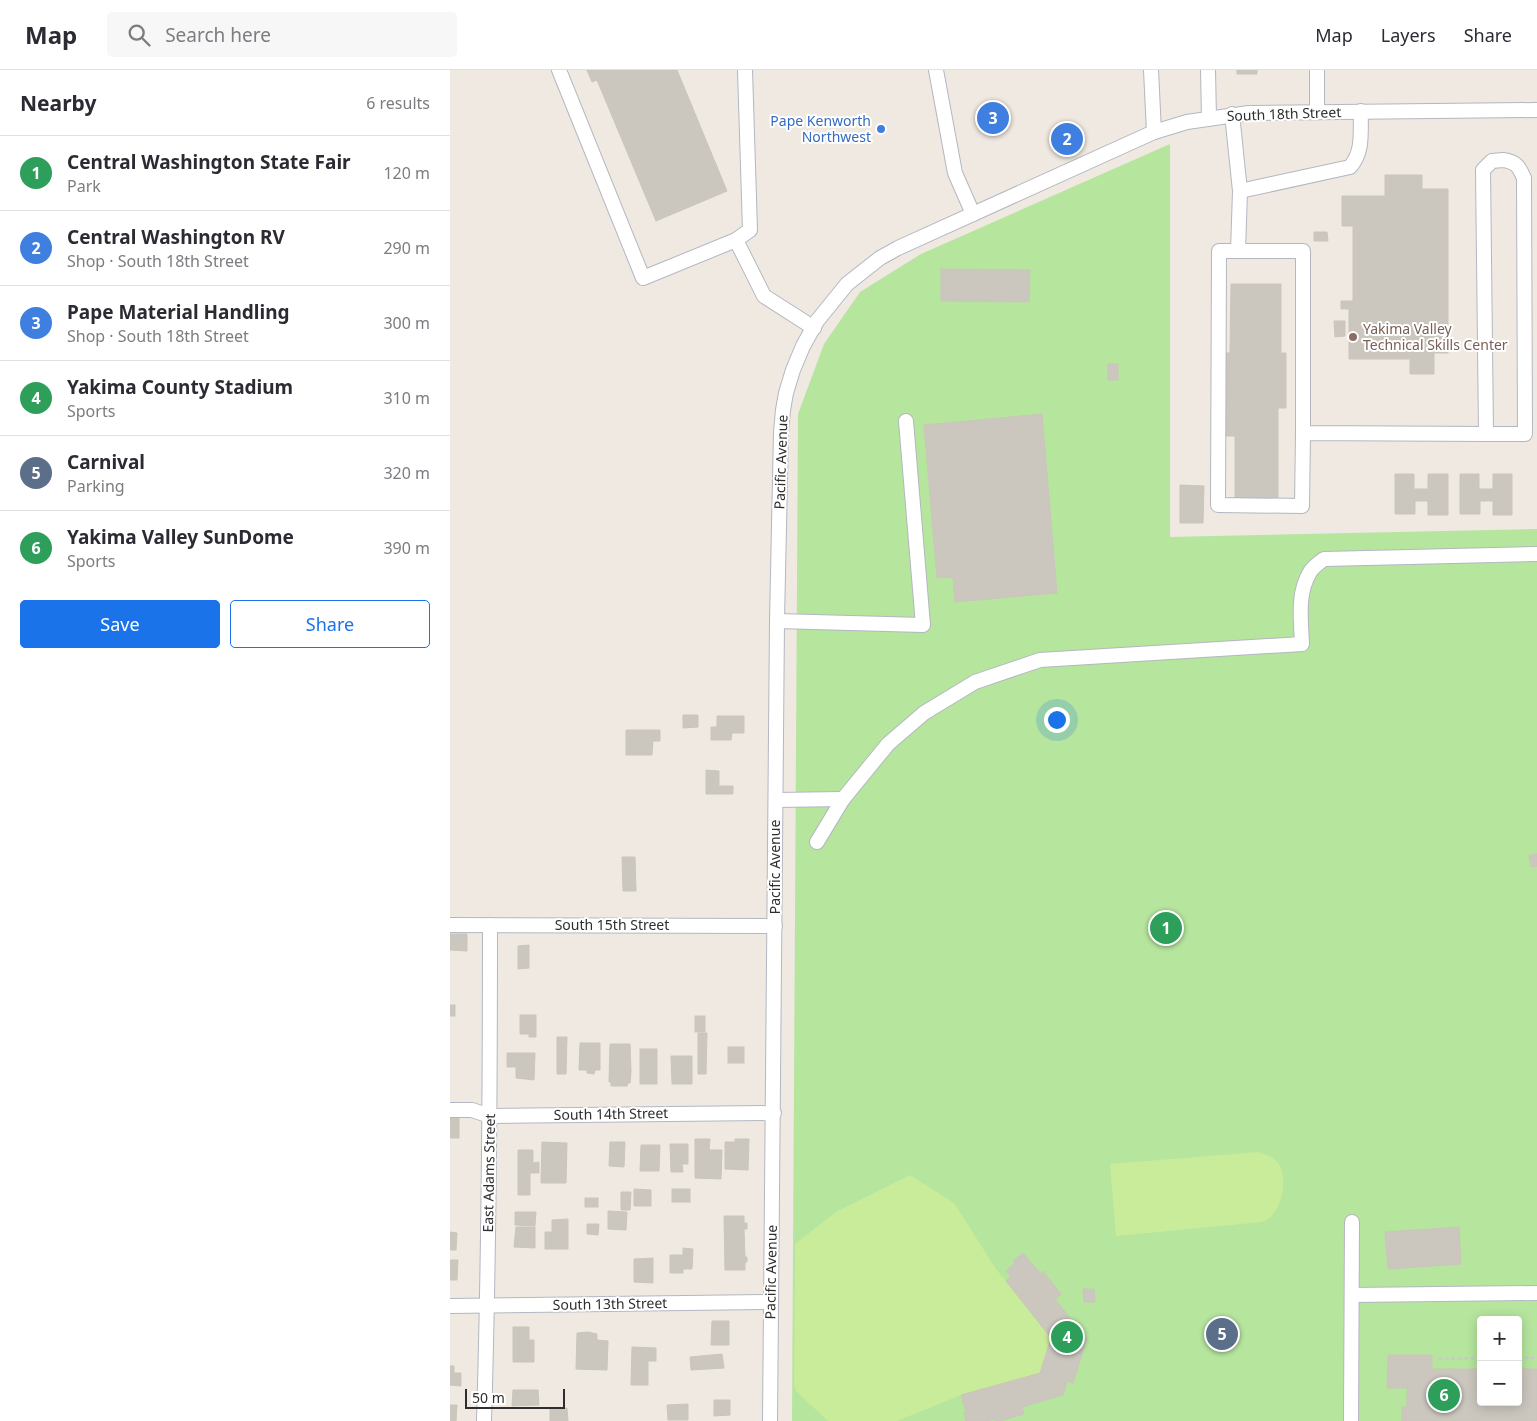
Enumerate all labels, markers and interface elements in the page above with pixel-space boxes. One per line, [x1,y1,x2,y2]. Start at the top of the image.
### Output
search box [107,12,457,57]
text: Map [25,18,77,51]
icon: search [125,21,153,49]
text: Search here [165,22,271,48]
text: Map [1315,23,1353,47]
text: Layers [1381,23,1436,47]
text: Share [1464,23,1512,47]
text: Nearby [20,89,96,117]
text: 6 results [366,92,430,114]
pin: 3 [977,99,1009,137]
street label: South 18th Street [1226,102,1342,125]
place label: Pape Kenworth Northwest [770,111,871,146]
pin: 2 [1051,120,1083,158]
marker: Pape Kenworth Northwest [875,123,887,135]
text: Central Washington State Fair [67,149,351,175]
text: 1 [31,162,41,184]
text: 120 m [383,162,430,184]
text: Park [67,175,101,197]
text: Central Washington RV [67,224,285,250]
text: 2 [31,237,41,259]
text: 290 m [383,237,430,259]
text: Shop · South 18th Street [67,250,249,272]
text: Pape Material Handling [67,299,290,325]
text: 3 [31,312,41,334]
text: 300 m [383,312,430,334]
place label: Yakima Valley Technical Skills Center [1363,319,1508,354]
text: Shop · South 18th Street [67,325,249,347]
marker: Yakima Valley Technical Skills Center [1347,331,1359,343]
text: Yakima County Stadium [67,374,293,400]
text: 4 [31,387,41,409]
text: 310 m [383,387,430,409]
text: Sports [67,400,115,422]
street label: Pacific Avenue [769,414,792,510]
text: Carnival [67,449,145,475]
text: 5 [31,462,41,484]
text: 320 m [383,462,430,484]
text: Parking [67,475,125,497]
text: Yakima Valley SunDome [67,524,294,550]
text: 6 [31,537,41,559]
text: 390 m [383,537,430,559]
text: Sports [67,550,115,572]
button: Save [20,600,220,648]
button: Share [230,600,430,648]
your location [1044,707,1070,733]
street label: Pacific Avenue [765,820,784,914]
pin: 1 [1150,909,1182,947]
street label: South 15th Street [555,915,669,934]
street label: South 14th Street [554,1103,668,1124]
street label: East Adams Street [478,1113,499,1233]
street label: Pacific Avenue [760,1224,781,1319]
street label: South 13th Street [553,1293,667,1314]
pin: 5 [1206,1315,1238,1353]
map controls [1477,1316,1522,1406]
button: + [1477,1316,1522,1361]
pin: 4 [1051,1318,1083,1356]
button: − [1477,1361,1522,1406]
pin: 6 [1428,1376,1460,1414]
scale bar [465,1386,565,1409]
text: 50 m [472,1388,505,1407]

